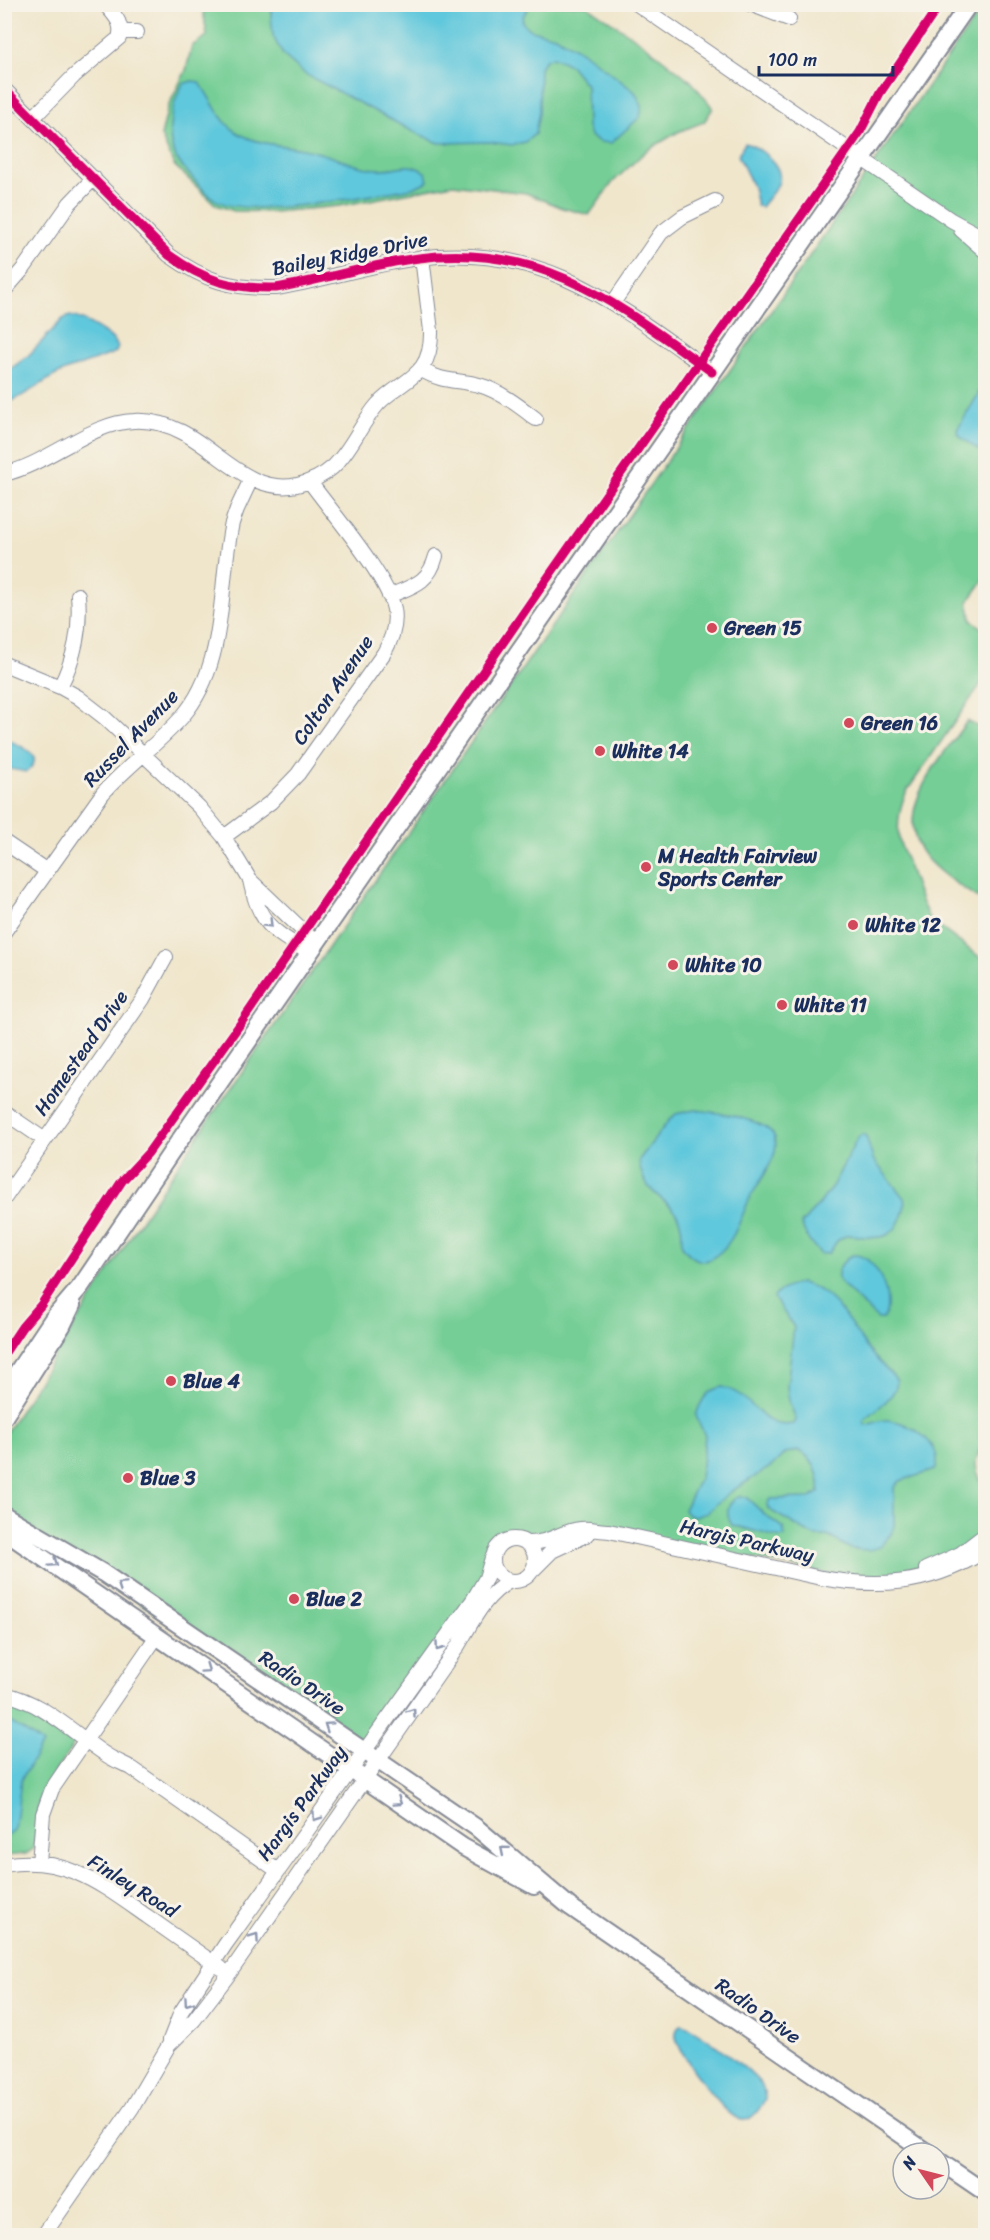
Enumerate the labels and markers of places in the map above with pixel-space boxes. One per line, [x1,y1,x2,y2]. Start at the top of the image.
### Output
place label: Green 15 [723,611,802,646]
marker: Green 15 [705,621,719,635]
place label: Green 16 [860,706,938,741]
marker: Green 16 [842,716,856,730]
place label: White 14 [612,734,689,769]
marker: White 14 [593,744,607,758]
place label: M Health Fairview Sports Center [657,839,817,897]
marker: M Health Fairview Sports Center [639,860,653,874]
place label: White 12 [865,908,941,943]
marker: White 12 [846,918,860,932]
place label: White 10 [685,948,762,983]
marker: White 10 [666,958,680,972]
place label: White 11 [794,988,867,1023]
marker: White 11 [775,998,789,1012]
place label: Blue 4 [183,1364,241,1399]
marker: Blue 4 [164,1374,178,1388]
place label: Blue 3 [140,1461,196,1496]
marker: Blue 3 [121,1471,135,1485]
place label: Blue 2 [306,1582,363,1617]
marker: Blue 2 [287,1592,301,1606]

